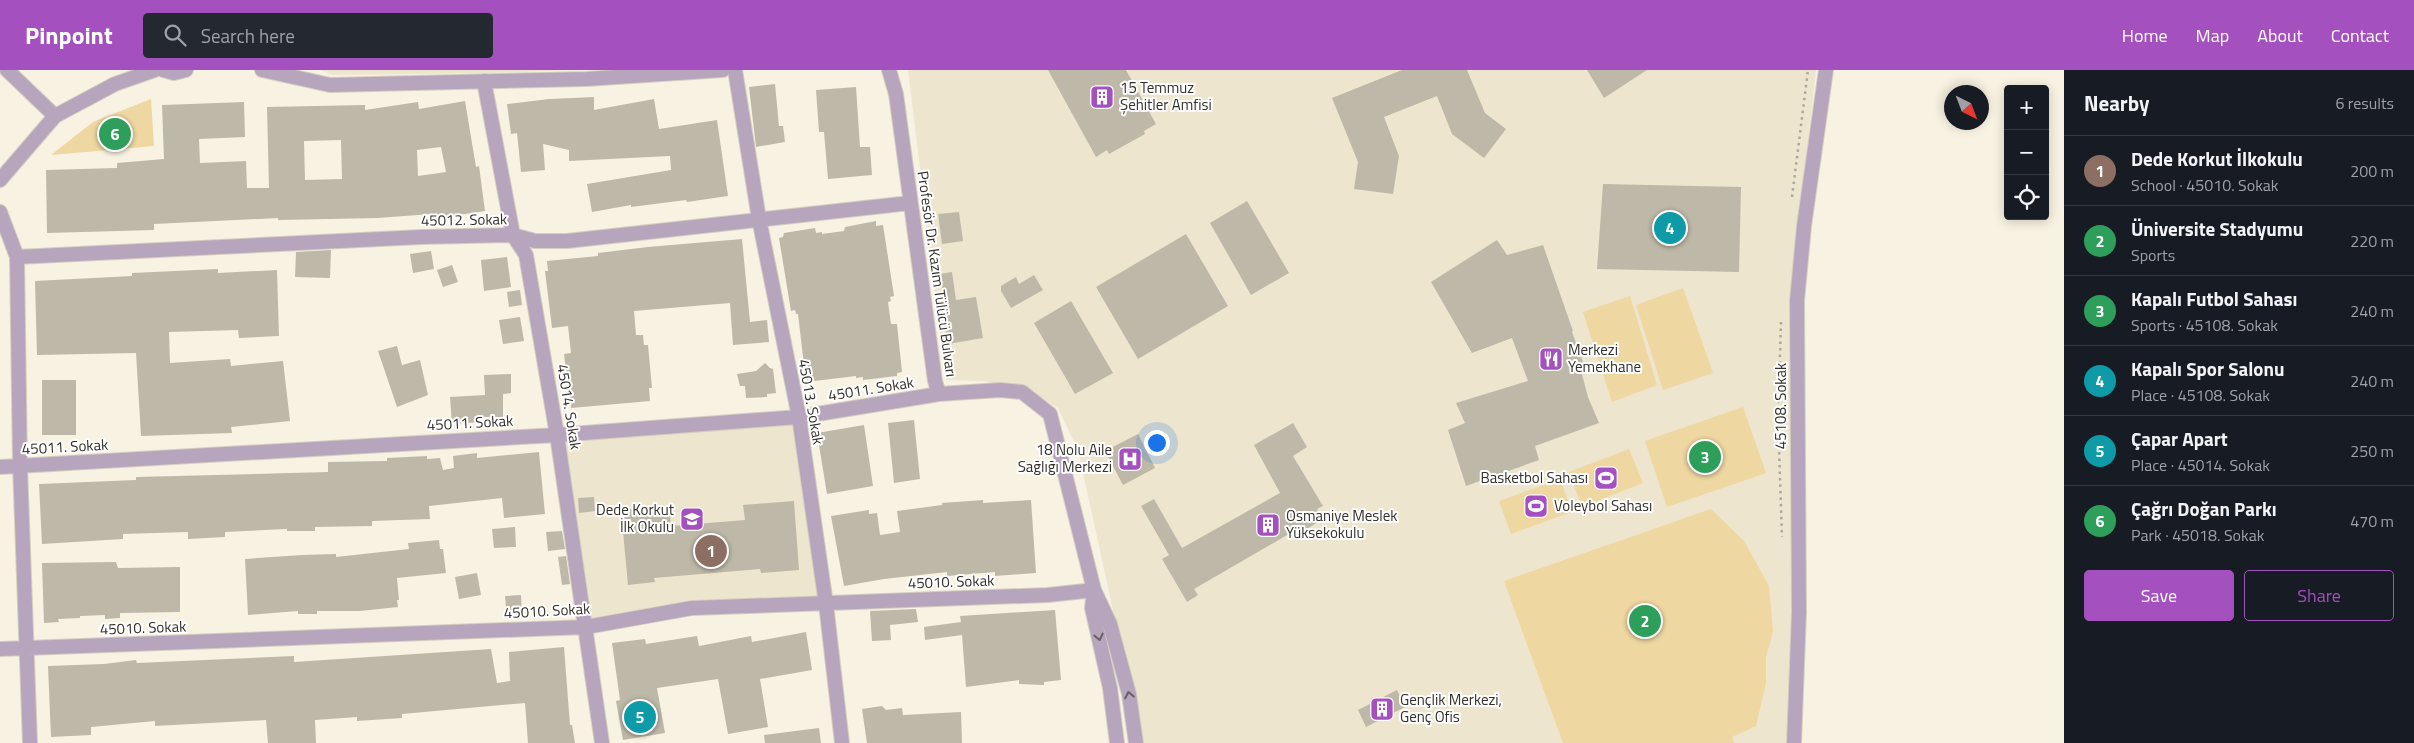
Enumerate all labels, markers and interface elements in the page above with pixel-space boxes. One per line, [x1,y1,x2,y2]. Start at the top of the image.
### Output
search box [143,13,493,58]
text: Pinpoint [25,17,113,53]
icon: search [161,21,189,49]
text: Search here [201,21,295,50]
text: Home [2122,22,2168,49]
text: Map [2196,22,2229,49]
text: About [2257,22,2303,49]
text: Contact [2331,22,2389,49]
place label: 15 Temmuz Şehitler Amfisi [1120,76,1212,116]
building icon: 15 Temmuz Şehitler Amfisi [1089,84,1115,110]
north arrow [1944,85,1989,130]
map controls [2004,85,2049,220]
button: + [2004,85,2049,130]
text: Nearby [2084,87,2149,119]
text: 6 results [2335,91,2394,115]
pin: 6 [99,115,131,153]
button: − [2004,130,2049,175]
text: Dede Korkut İlkokulu [2131,144,2303,173]
text: 1 [2096,159,2104,183]
text: 200 m [2350,159,2394,183]
street label: Profesör Dr. Kazım Tülücü Bulvarı [912,169,963,378]
text: School · 45010. Sokak [2131,173,2279,197]
button: locate [2004,175,2049,220]
street label: 45012. Sokak [421,207,507,232]
pin: 4 [1654,209,1686,247]
text: Üniversite Stadyumu [2131,214,2303,243]
text: 2 [2096,229,2104,253]
text: 220 m [2350,229,2394,253]
text: Sports [2131,243,2175,267]
text: Kapalı Futbol Sahası [2131,284,2297,313]
text: 3 [2096,299,2104,323]
text: 240 m [2350,299,2394,323]
text: Sports · 45108. Sokak [2131,313,2278,337]
place label: Merkezi Yemekhane [1568,338,1641,378]
restaurant icon: Merkezi Yemekhane [1538,346,1564,372]
text: Kapalı Spor Salonu [2131,354,2284,383]
street label: 45013. Sokak [793,357,830,446]
street label: 45014. Sokak [551,362,588,451]
street label: 45108. Sokak [1769,363,1792,449]
text: 4 [2096,369,2104,393]
text: 240 m [2350,369,2394,393]
street label: 45011. Sokak [826,370,915,407]
text: Place · 45108. Sokak [2131,383,2270,407]
street label: 45011. Sokak [426,409,514,436]
text: Çapar Apart [2131,424,2228,453]
your location [1144,430,1170,456]
street label: 45011. Sokak [21,433,109,460]
place label: 18 Nolu Aile Sağlığı Merkezi [1018,438,1112,478]
pin: 3 [1689,438,1721,476]
text: 5 [2096,439,2104,463]
text: 250 m [2350,439,2394,463]
hospital icon: 18 Nolu Aile Sağlığı Merkezi [1117,446,1143,472]
text: Place · 45014. Sokak [2131,453,2270,477]
sports icon: Basketbol Sahası [1593,465,1619,491]
place label: Basketbol Sahası [1480,466,1588,489]
sports icon: Voleybol Sahası [1523,493,1549,519]
place label: Voleybol Sahası [1554,494,1652,517]
text: Çağrı Doğan Parkı [2131,494,2277,523]
place label: Dede Korkut İlk Okulu [596,498,675,538]
place label: Osmaniye Meslek Yüksekokulu [1286,504,1398,544]
school or university icon: Dede Korkut İlk Okulu [679,506,705,532]
text: 6 [2096,509,2104,533]
text: 470 m [2350,509,2394,533]
building icon: Osmaniye Meslek Yüksekokulu [1255,512,1281,538]
text: Park · 45018. Sokak [2131,523,2264,547]
pin: 1 [695,532,727,570]
street label: 45010. Sokak [907,568,995,595]
button: Save [2084,570,2234,621]
button: Share [2244,570,2394,621]
street label: 45010. Sokak [503,597,591,624]
pin: 2 [1629,602,1661,640]
street label: 45010. Sokak [99,614,187,641]
one-way arrow [1093,633,1104,642]
place label: Gençlik Merkezi, Genç Ofis [1400,688,1502,728]
one-way arrow [1124,690,1134,699]
building icon: Gençlik Merkezi, Genç Ofis [1369,696,1395,722]
pin: 5 [624,698,656,736]

